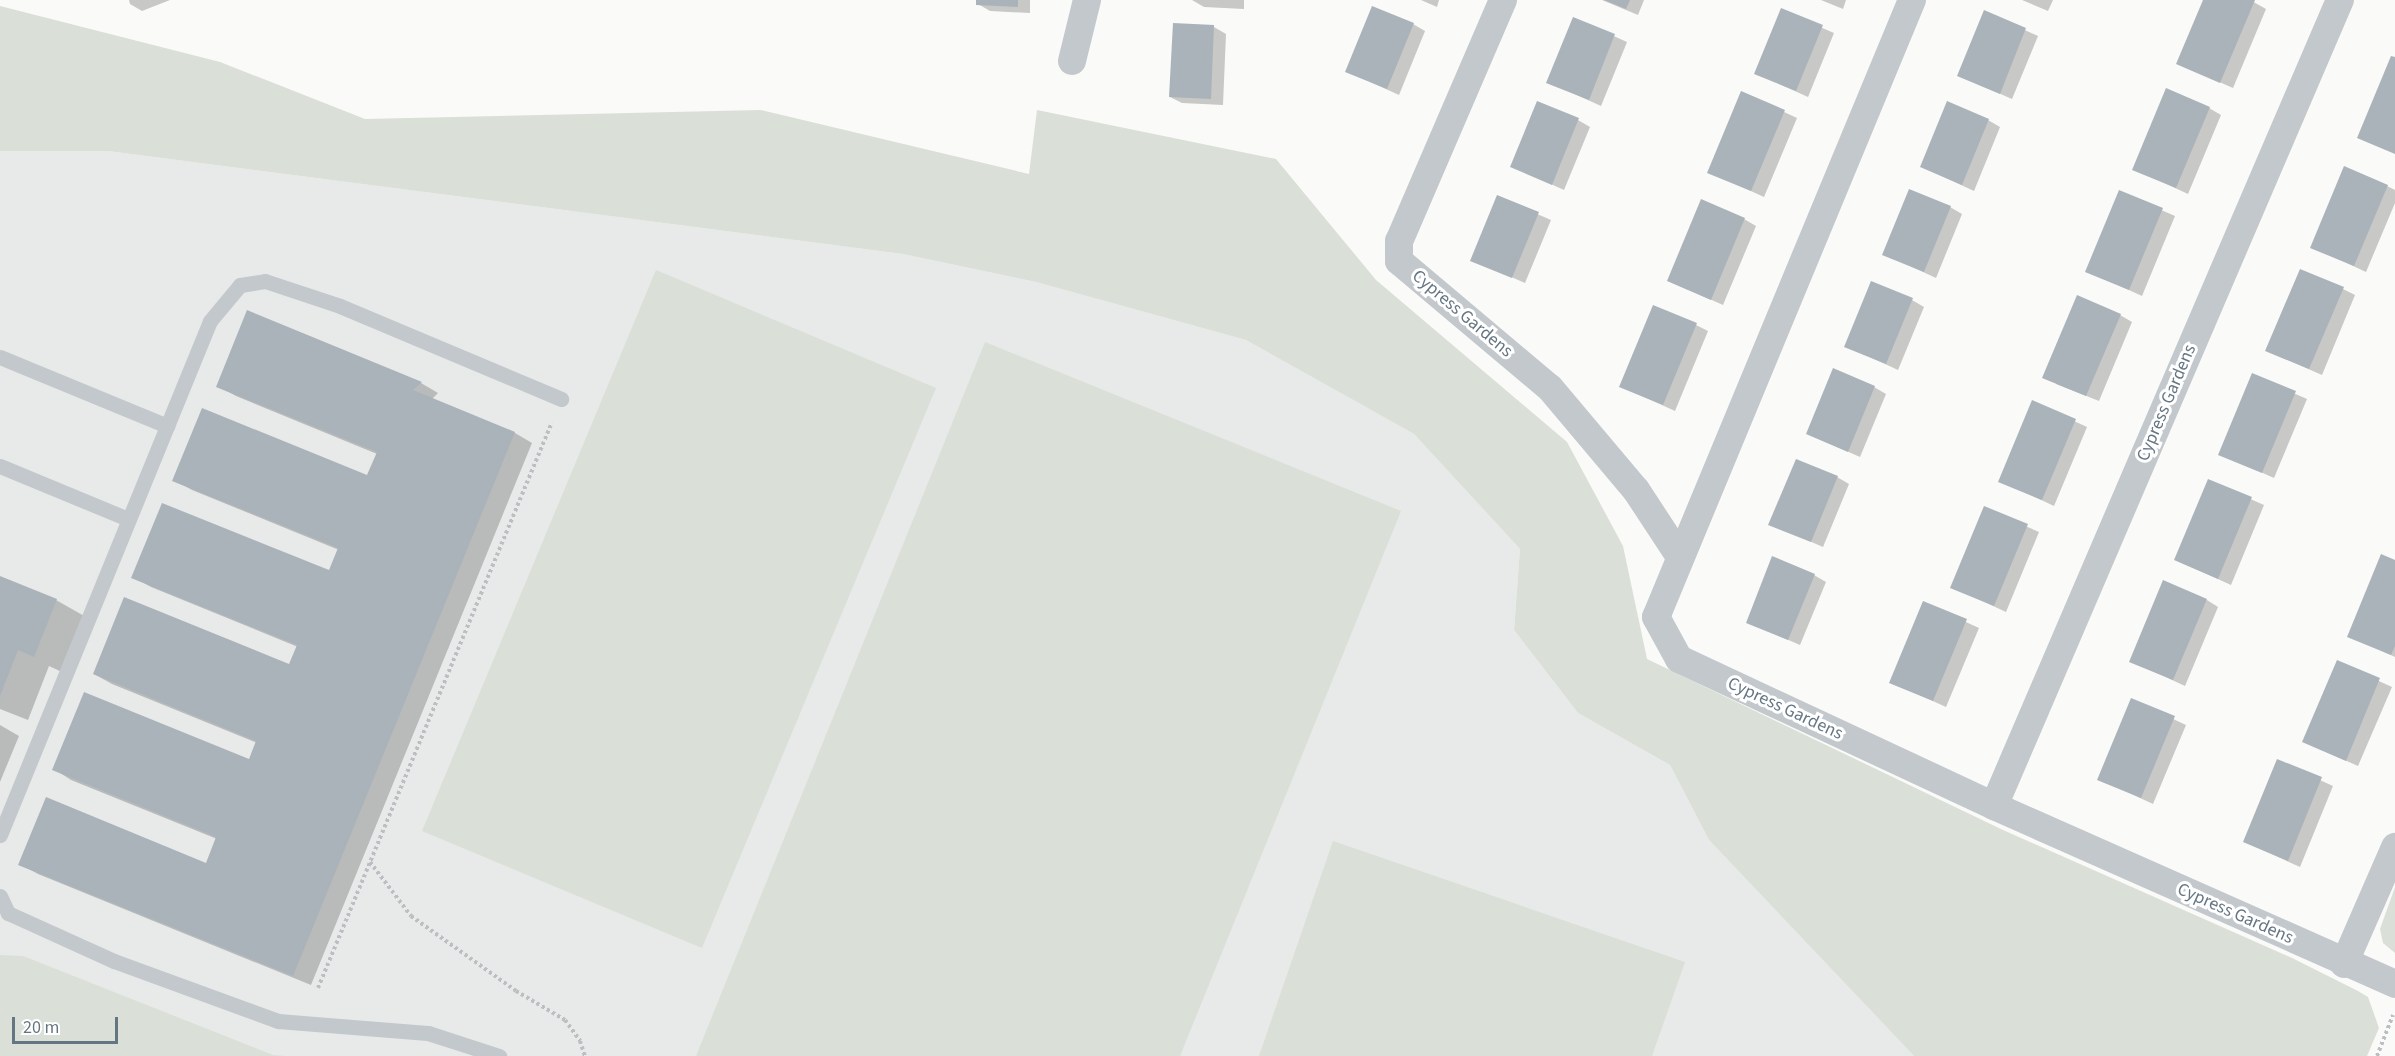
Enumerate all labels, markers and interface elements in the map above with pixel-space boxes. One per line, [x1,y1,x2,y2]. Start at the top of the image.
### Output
street label: Cypress Gardens [1407,266,1517,362]
street label: Cypress Gardens [2133,341,2201,465]
street label: Cypress Gardens [1724,673,1846,745]
street label: Cypress Gardens [2174,879,2296,949]
scale bar [15,1005,122,1043]
text: 20 m [23,1015,59,1040]

